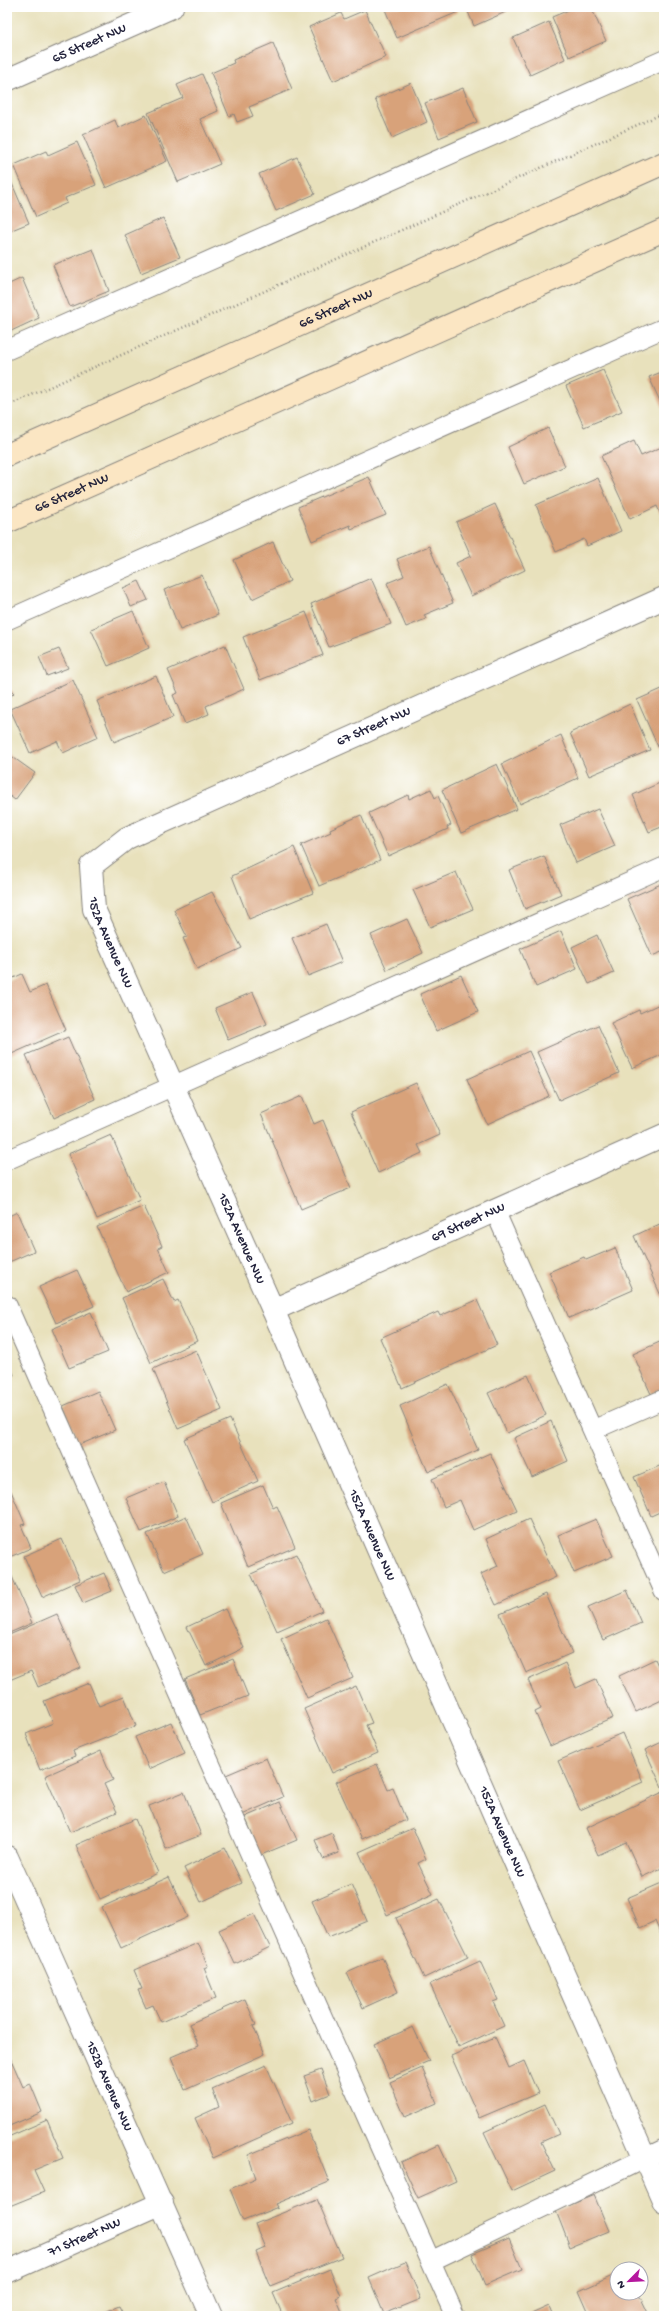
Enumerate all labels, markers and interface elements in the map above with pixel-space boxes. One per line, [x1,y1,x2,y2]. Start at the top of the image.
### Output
street label: 65 Street NW [49,20,129,67]
street label: 66 Street NW [296,285,376,333]
street label: 66 Street NW [32,469,112,517]
street label: 67 Street NW [334,703,414,751]
street label: 152A Avenue NW [85,896,137,991]
street label: 152A Avenue NW [213,1190,269,1287]
street label: 69 Street NW [429,1199,508,1247]
street label: 152A Avenue NW [344,1486,399,1584]
street label: 152A Avenue NW [474,1783,529,1880]
street label: 152B Avenue NW [81,2038,136,2134]
street label: 71 Street NW [45,2214,124,2261]
north arrow [609,2261,649,2301]
text: N [615,2279,629,2290]

